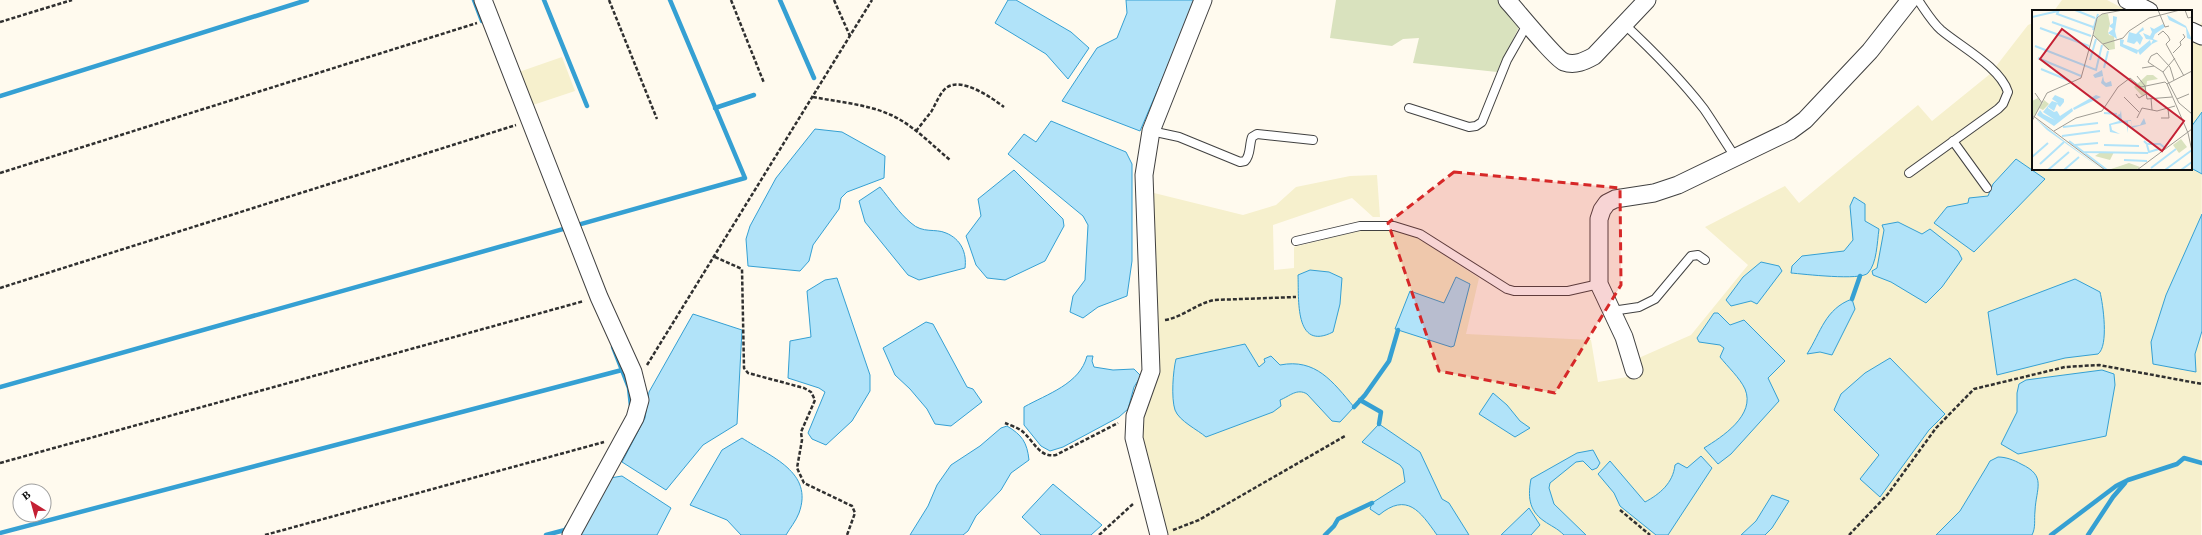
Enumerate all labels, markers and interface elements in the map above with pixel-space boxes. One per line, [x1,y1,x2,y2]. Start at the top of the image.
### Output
inset map [2032,10,2192,170]
north arrow [12,483,52,523]
text: B [19,488,33,502]

